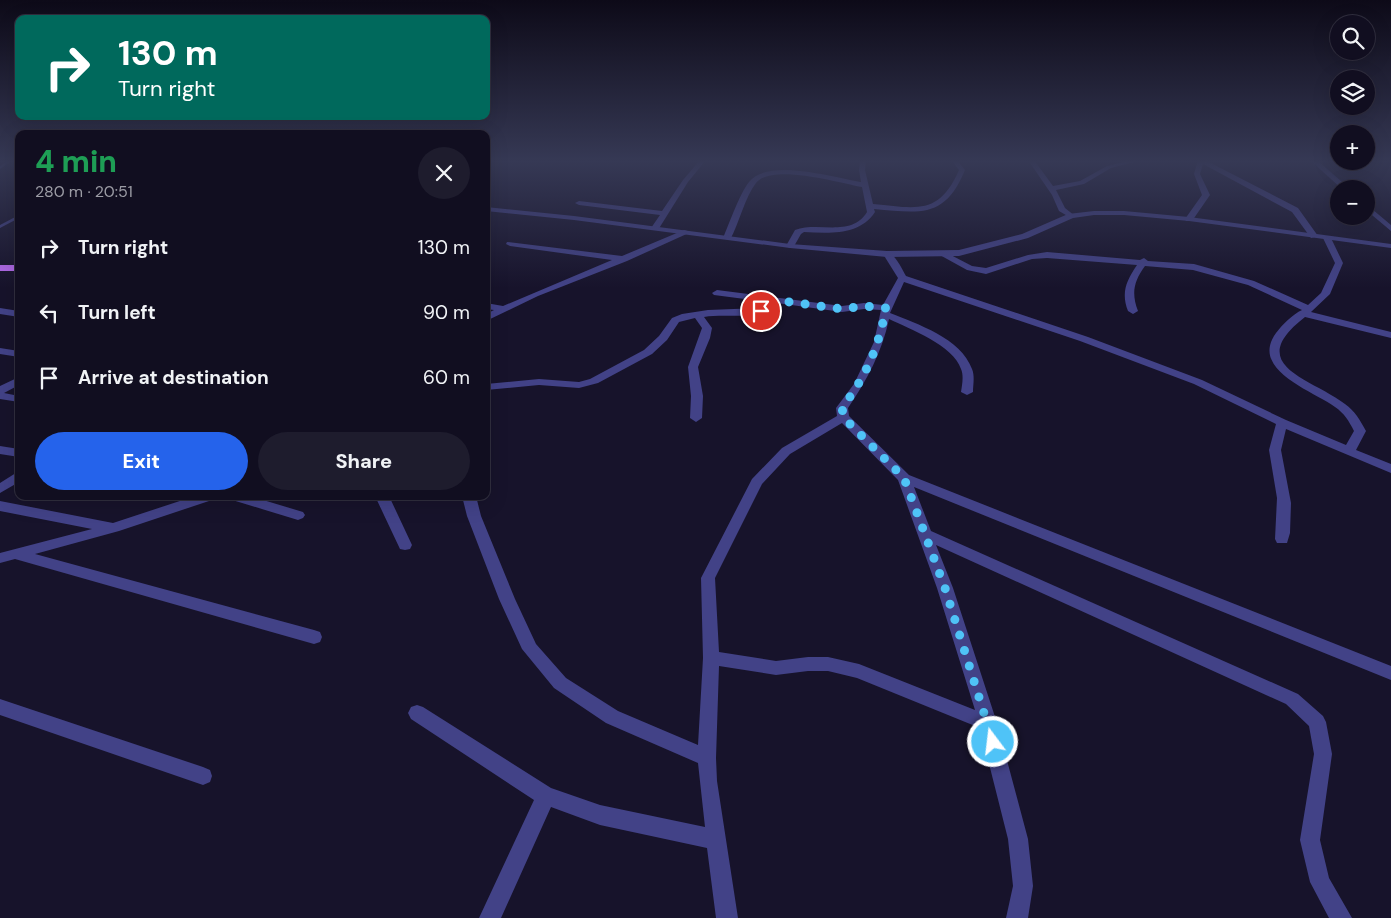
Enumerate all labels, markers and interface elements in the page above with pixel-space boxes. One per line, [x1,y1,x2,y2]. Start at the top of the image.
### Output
map controls [1330,15,1375,225]
button: search [1330,15,1375,60]
text: 130 m [118,30,218,76]
icon: right [35,35,100,100]
button: layers [1330,70,1375,115]
text: Turn right [118,74,215,103]
button: + [1330,125,1375,170]
text: 4 min [35,142,117,181]
button: close [418,147,470,199]
button: − [1330,180,1375,225]
text: 280 m · 20:51 [35,181,133,202]
icon: right [35,234,63,262]
text: Turn right [78,235,168,260]
text: 130 m [418,235,470,260]
pin [740,290,782,332]
icon: arrive [747,297,775,325]
icon: left [35,299,63,327]
text: Turn left [78,300,156,325]
text: 90 m [423,300,470,325]
icon: arrive [35,364,63,392]
text: Arrive at destination [78,365,269,390]
text: 60 m [423,365,470,390]
button: Exit [35,432,248,490]
button: Share [258,432,470,490]
position arrow [966,715,1018,767]

